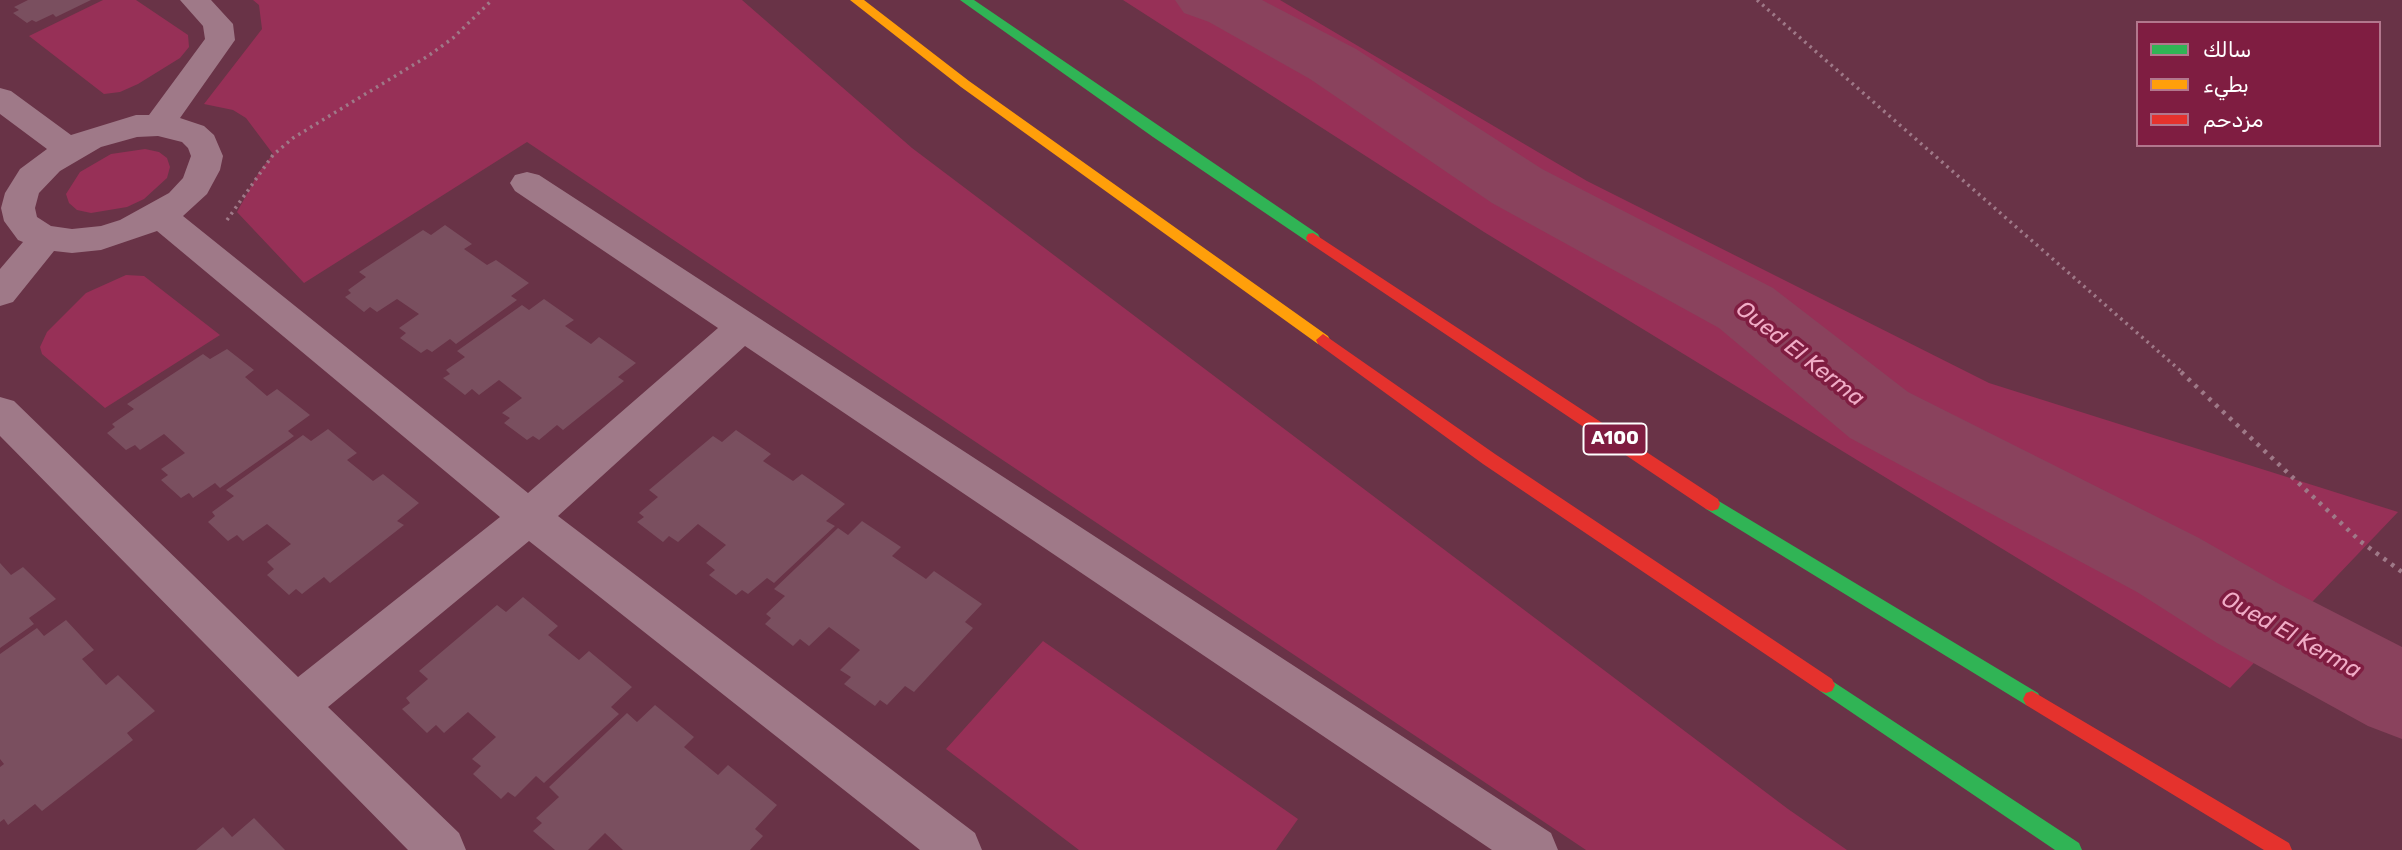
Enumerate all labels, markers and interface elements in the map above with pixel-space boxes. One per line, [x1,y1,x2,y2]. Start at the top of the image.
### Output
legend [2136,21,2381,147]
text: سالك [2203,37,2251,62]
text: بطيء [2203,72,2249,97]
text: مزدحم [2203,107,2263,132]
water label: Oued El Kerma [1730,295,1870,413]
road number: A100 [1584,424,1646,454]
water label: Oued El Kerma [2216,585,2366,685]

